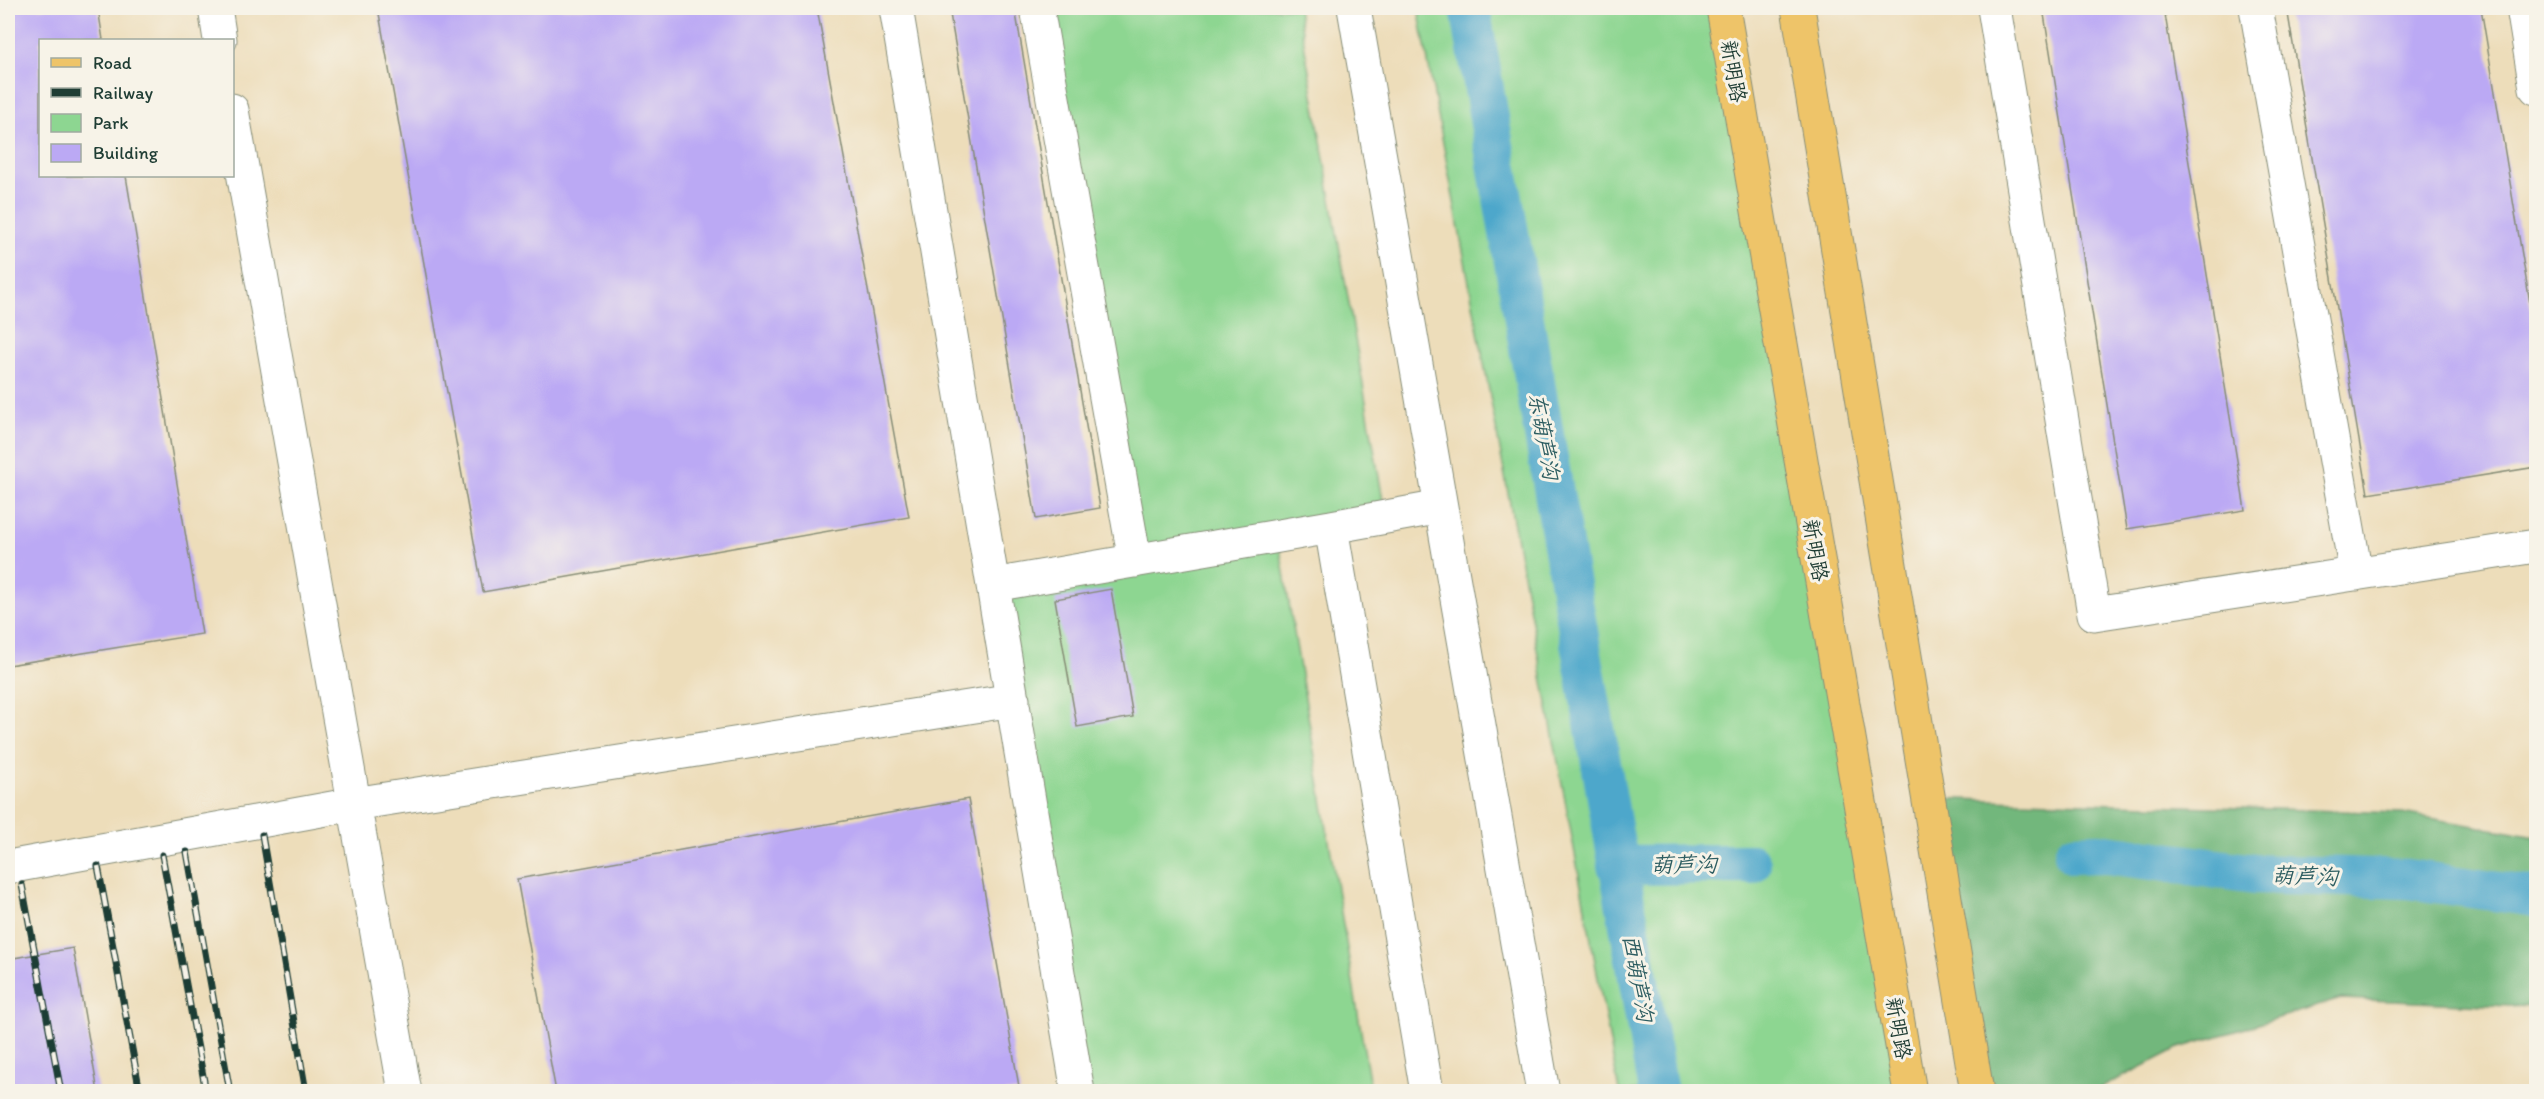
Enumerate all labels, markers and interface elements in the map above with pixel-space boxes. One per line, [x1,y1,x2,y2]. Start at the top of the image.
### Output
street label: 新明路 [1716,38,1752,104]
legend [39,39,234,177]
text: Road [93,52,132,74]
text: Railway [93,82,154,104]
text: Park [93,112,128,134]
text: Building [93,142,159,164]
water label: 东葫芦沟 [1523,390,1565,484]
street label: 新明路 [1798,517,1834,583]
water label: 葫芦沟 [1651,851,1719,878]
water label: 葫芦沟 [2272,861,2340,891]
water label: 西葫芦沟 [1617,932,1659,1026]
street label: 新明路 [1881,995,1917,1061]

